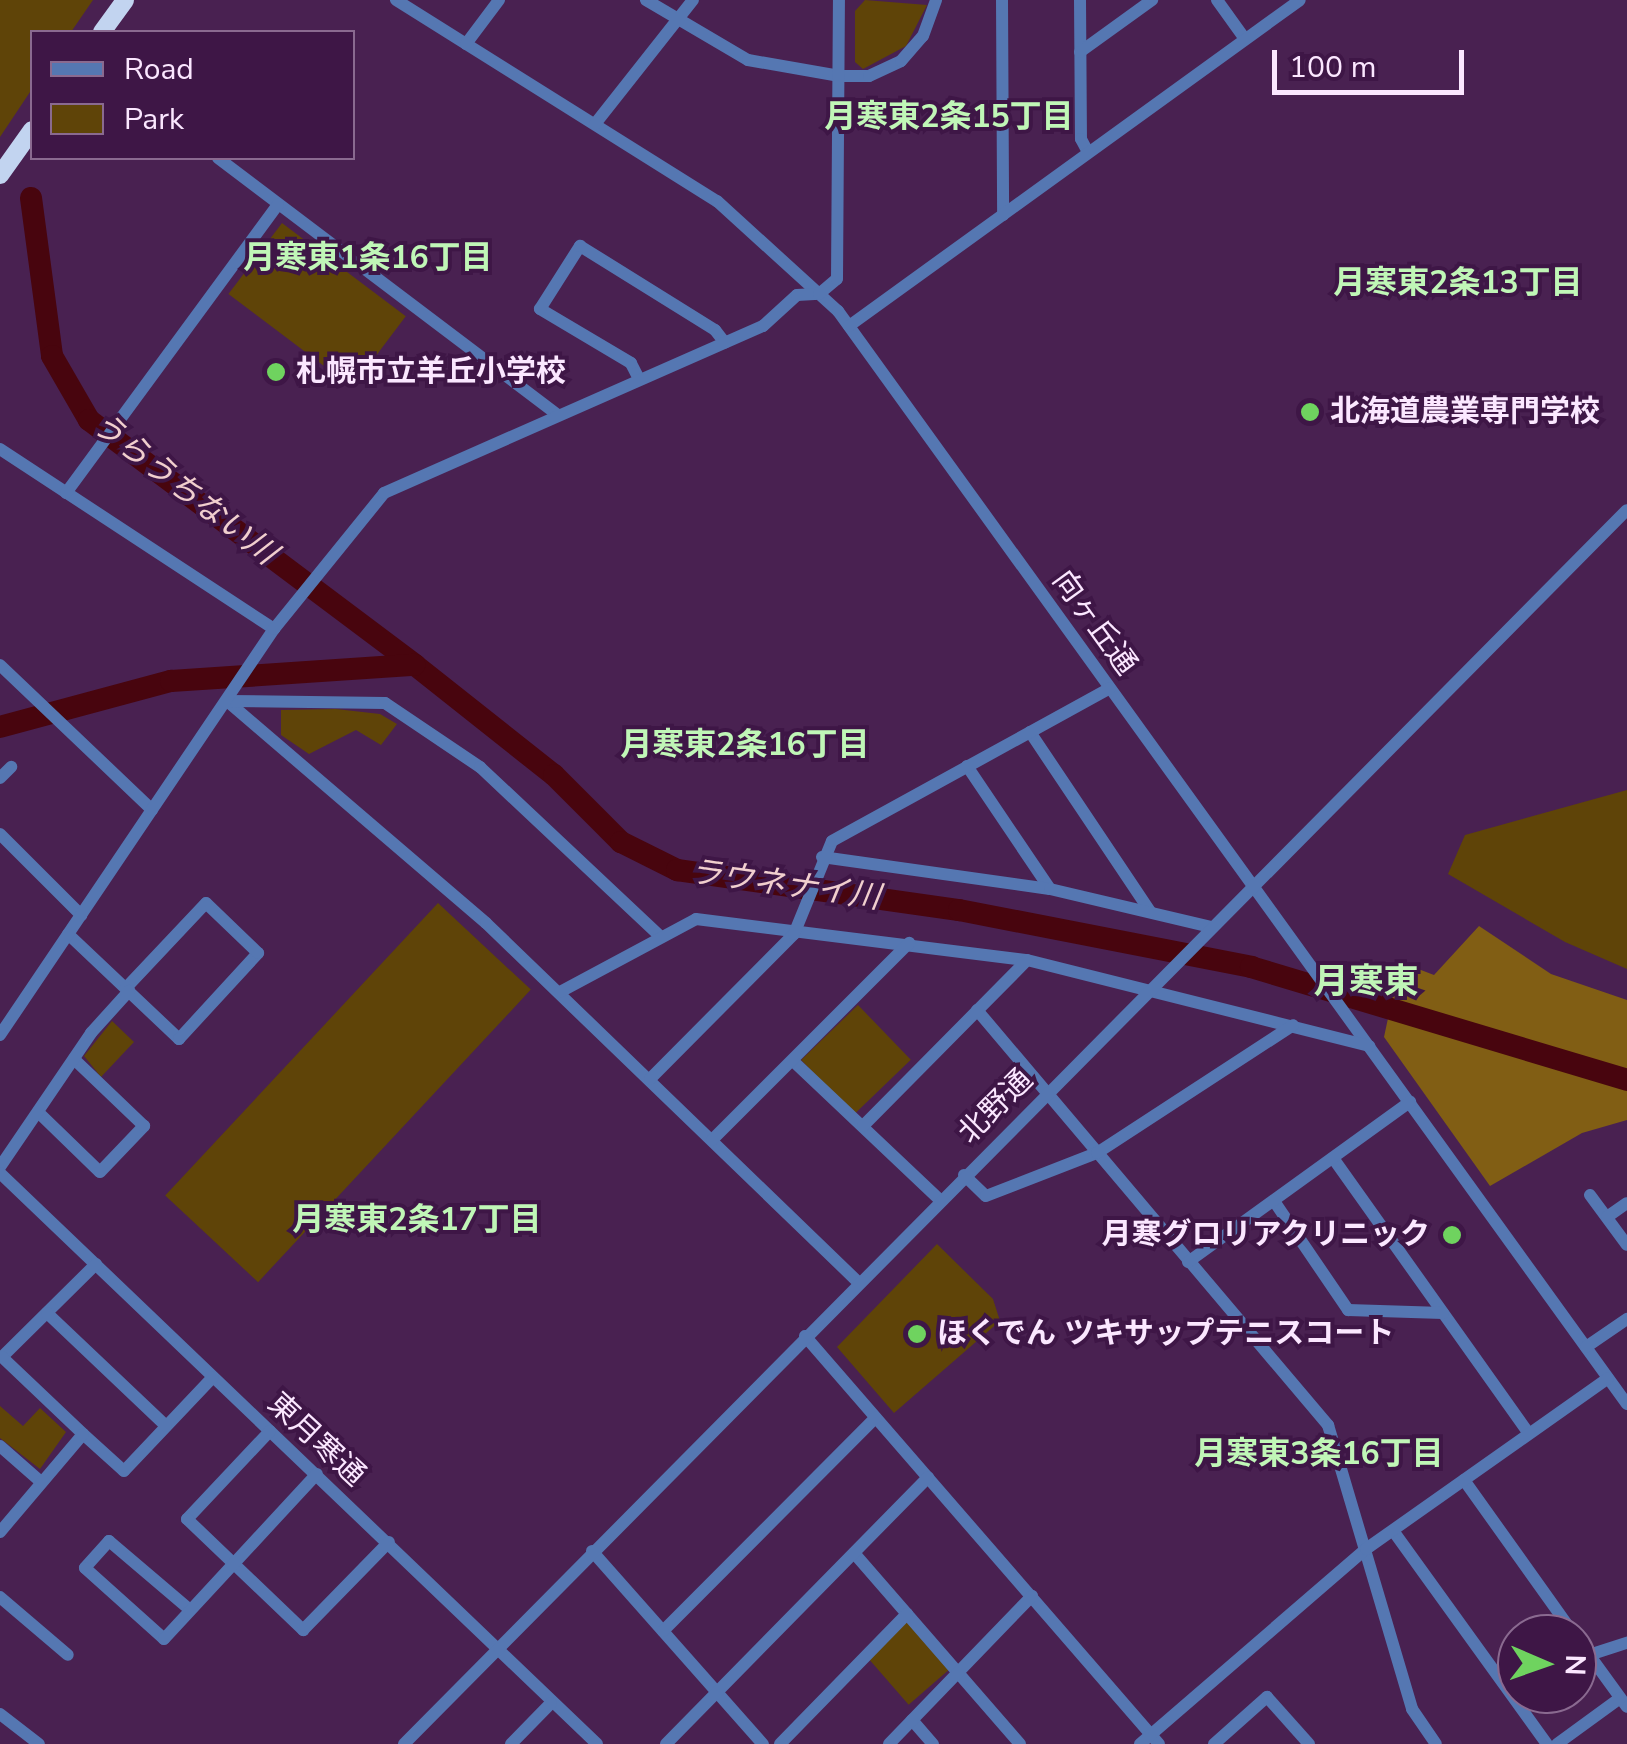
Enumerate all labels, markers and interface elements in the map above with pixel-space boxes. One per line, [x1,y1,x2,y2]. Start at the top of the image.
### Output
legend [30,30,355,160]
scale bar [1277,30,1470,92]
text: 100 m [1289,47,1376,88]
text: Road [124,49,194,90]
district label: 月寒東2条15丁目 [824,98,1074,136]
text: Park [124,99,184,140]
district label: 月寒東1条16丁目 [243,239,493,277]
district label: 月寒東2条13丁目 [1333,264,1583,302]
place label: 札幌市立羊丘小学校 [296,354,566,390]
marker: 札幌市立羊丘小学校 [265,361,287,383]
place label: 北海道農業専門学校 [1330,394,1600,430]
marker: 北海道農業専門学校 [1299,401,1321,423]
water label: うらうちない川 [84,405,284,573]
street label: 向ヶ丘通 [1044,564,1144,682]
district label: 月寒東2条16丁目 [620,726,870,764]
water label: ラウネナイ川 [687,853,883,917]
district label: 月寒東 [1314,961,1418,1003]
street label: 北野通 [951,1062,1041,1152]
district label: 月寒東2条17丁目 [292,1201,542,1239]
place label: 月寒グロリアクリニック [1100,1217,1430,1253]
marker: 月寒グロリアクリニック [1439,1222,1465,1248]
place label: ほくでん ツキサップテニスコート [937,1316,1395,1352]
marker: ほくでん ツキサップテニスコート [906,1323,928,1345]
street label: 東月寒通 [260,1386,372,1494]
district label: 月寒東3条16丁目 [1194,1435,1444,1473]
north arrow [1497,1614,1597,1714]
text: N [1556,1654,1594,1676]

